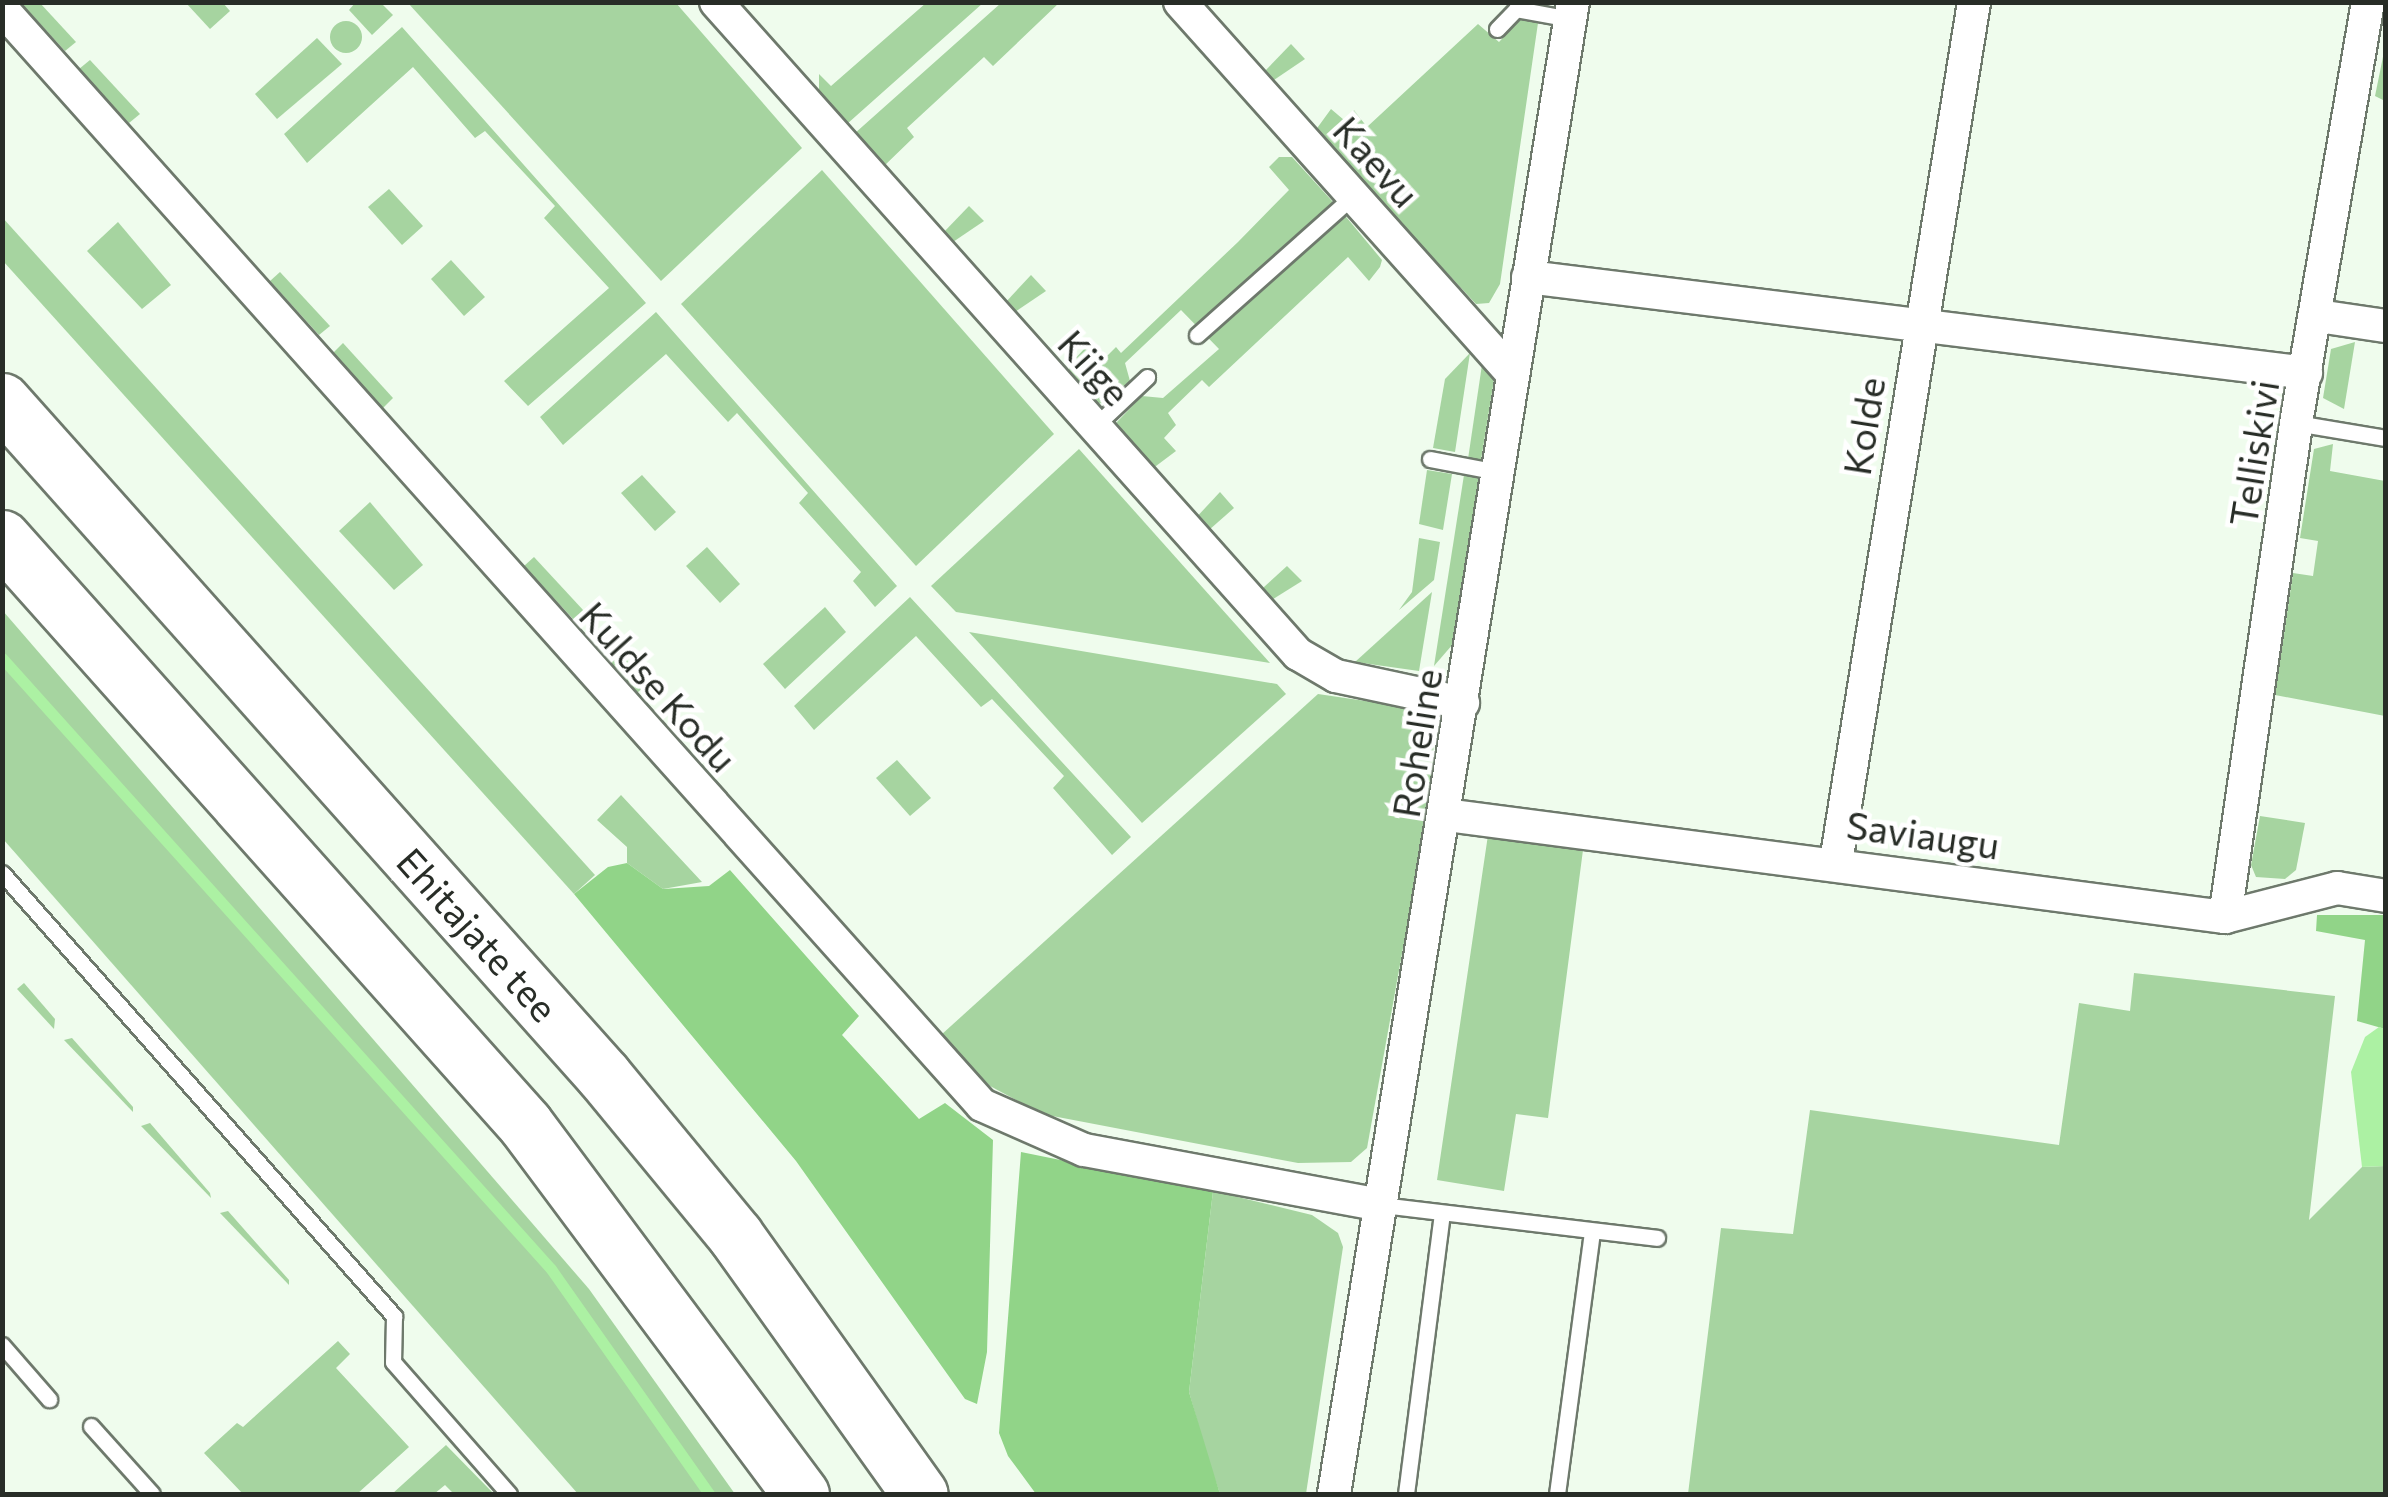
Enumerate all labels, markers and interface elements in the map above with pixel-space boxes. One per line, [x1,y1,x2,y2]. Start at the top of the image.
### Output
street label: Kaevu [1325,106,1429,216]
street label: Kiige [1050,320,1140,414]
street label: Kolde [1833,374,1893,478]
street label: Telliskivi [2219,377,2287,529]
street label: Kuldse Kodu [571,592,747,780]
street label: Roheline [1382,665,1450,821]
street label: Saviaugu [1844,801,2002,867]
street label: Ehitajate tee [388,838,568,1030]

